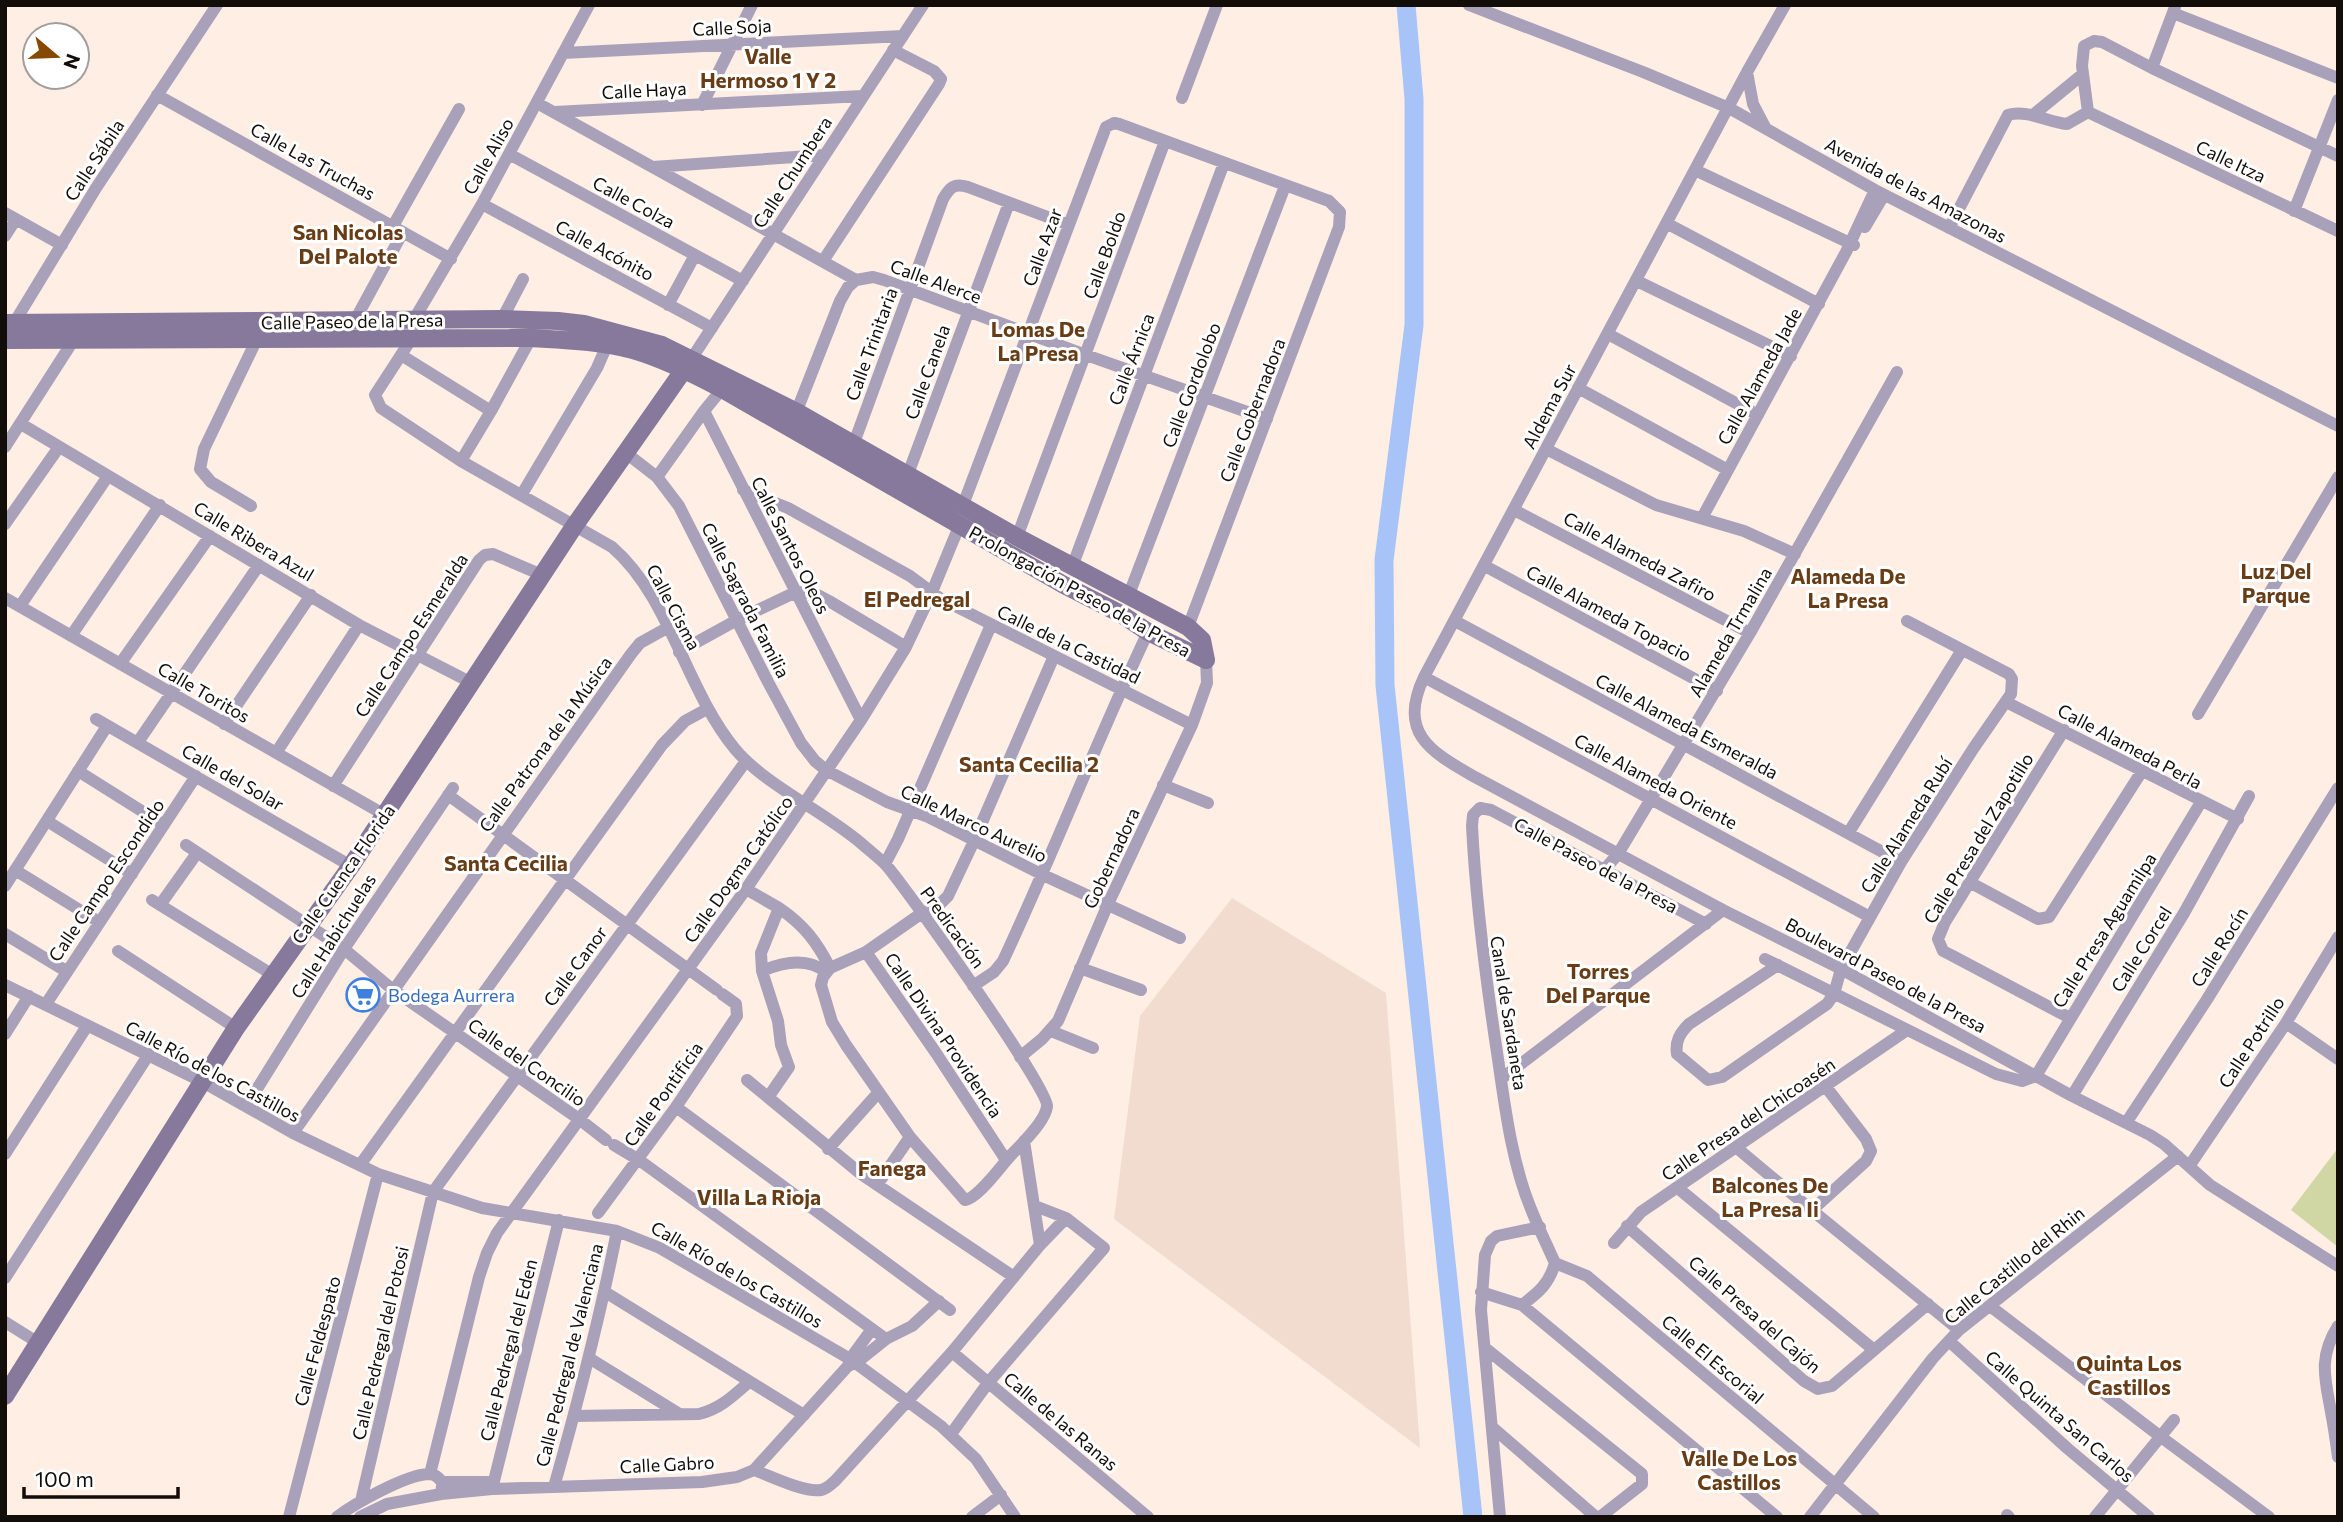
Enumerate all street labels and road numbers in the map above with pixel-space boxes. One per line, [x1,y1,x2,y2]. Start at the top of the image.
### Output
street label: Calle Soja [692,14,772,40]
street label: Calle Haya [601,77,687,103]
street label: Calle Chumbera [748,112,836,232]
street label: Calle Aliso [458,114,518,198]
street label: Calle Sábila [59,115,129,205]
street label: Calle Las Truchas [247,118,379,204]
street label: Avenida de las Amazonas [1821,133,2011,247]
street label: Calle Itza [2193,135,2269,187]
street label: Calle Colza [589,171,679,233]
street label: Calle Azar [1018,205,1066,289]
street label: Calle Boldo [1078,208,1130,302]
street label: Calle Acónito [552,215,658,285]
street label: Calle Alerce [887,254,985,308]
street label: Calle Trinitaria [840,284,902,404]
street label: Calle Alameda Jade [1712,304,1806,448]
street label: Calle Paseo de la Presa [261,308,443,334]
street label: Calle Árnica [1103,310,1159,408]
street label: Calle Gordolobo [1157,319,1225,451]
street label: Calle Canela [900,322,954,422]
street label: Calle Gobernadora [1214,335,1290,485]
street label: Aldema Sur [1517,360,1581,452]
street label: Calle Santos Oleos [747,473,835,617]
street label: Calle Ribera Azul [190,496,318,586]
street label: Calle Alameda Zafiro [1560,506,1720,606]
street label: Calle Sagrada Familia [697,519,795,681]
street label: Prolongación Paseo de la Presa [965,521,1195,661]
street label: Calle Campo Esmeralda [350,549,472,721]
street label: Calle Cisma [642,560,706,654]
street label: Calle Alameda Topacio [1523,560,1695,666]
street label: Alameda Trmalina [1684,563,1776,701]
street label: Calle de la Castidad [994,600,1144,688]
street label: Calle Patrona de la Música [474,652,616,836]
street label: Calle Toritos [154,657,254,727]
street label: Calle Alameda Esmeralda [1592,669,1782,783]
street label: Calle Alameda Perla [2054,699,2206,793]
street label: Calle Alameda Oriente [1571,729,1741,833]
street label: Calle del Solar [178,739,288,815]
street label: Calle Presa del Zapotillo [1918,749,2038,927]
street label: Calle Alameda Rubí [1855,752,1957,897]
street label: Calle Marco Aurelio [897,779,1051,867]
street label: Calle Dogma Católico [679,791,797,947]
street label: Calle Campo Escondido [43,795,169,965]
street label: Calle Cuenca Florida [287,800,399,948]
street label: Gobernadora [1078,804,1144,912]
street label: Calle Paseo de la Presa [1510,812,1682,918]
street label: Calle Presa Aguamilpa [2047,848,2161,1012]
street label: Calle Habichuelas [286,870,380,1002]
street label: Predicación [916,882,990,972]
street label: Calle Corcel [2106,902,2176,996]
street label: Calle Rocín [2186,903,2252,991]
street label: Boulevard Paseo de la Presa [1782,913,1990,1037]
street label: Calle Canor [539,922,611,1010]
street label: Canal de Sardaneta [1486,934,1532,1092]
street label: Calle Divina Providencia [881,948,1007,1122]
street label: Calle Potrillo [2213,992,2289,1092]
street label: Calle del Concilio [464,1013,590,1111]
street label: Calle Río de los Castillos [122,1016,304,1126]
street label: Calle Pontificia [619,1037,707,1151]
street label: Calle Presa del Chicoasén [1657,1053,1839,1185]
street label: Calle Castillo del Rhin [1939,1202,2089,1328]
street label: Calle Río de los Castillos [647,1216,827,1332]
street label: Calle Pedregal de Valenciana [531,1241,607,1469]
street label: Calle Pedregal del Potosi [347,1244,413,1442]
street label: Calle Presa del Cajón [1684,1251,1826,1377]
street label: Calle Pedregal del Eden [475,1257,541,1443]
street label: Calle Feldespato [289,1273,345,1409]
street label: Calle El Escorial [1657,1310,1769,1408]
street label: Calle Quinta San Carlos [1981,1345,2139,1487]
street label: Calle de las Ranas [999,1367,1123,1475]
street label: Calle Gabro [619,1451,715,1477]

